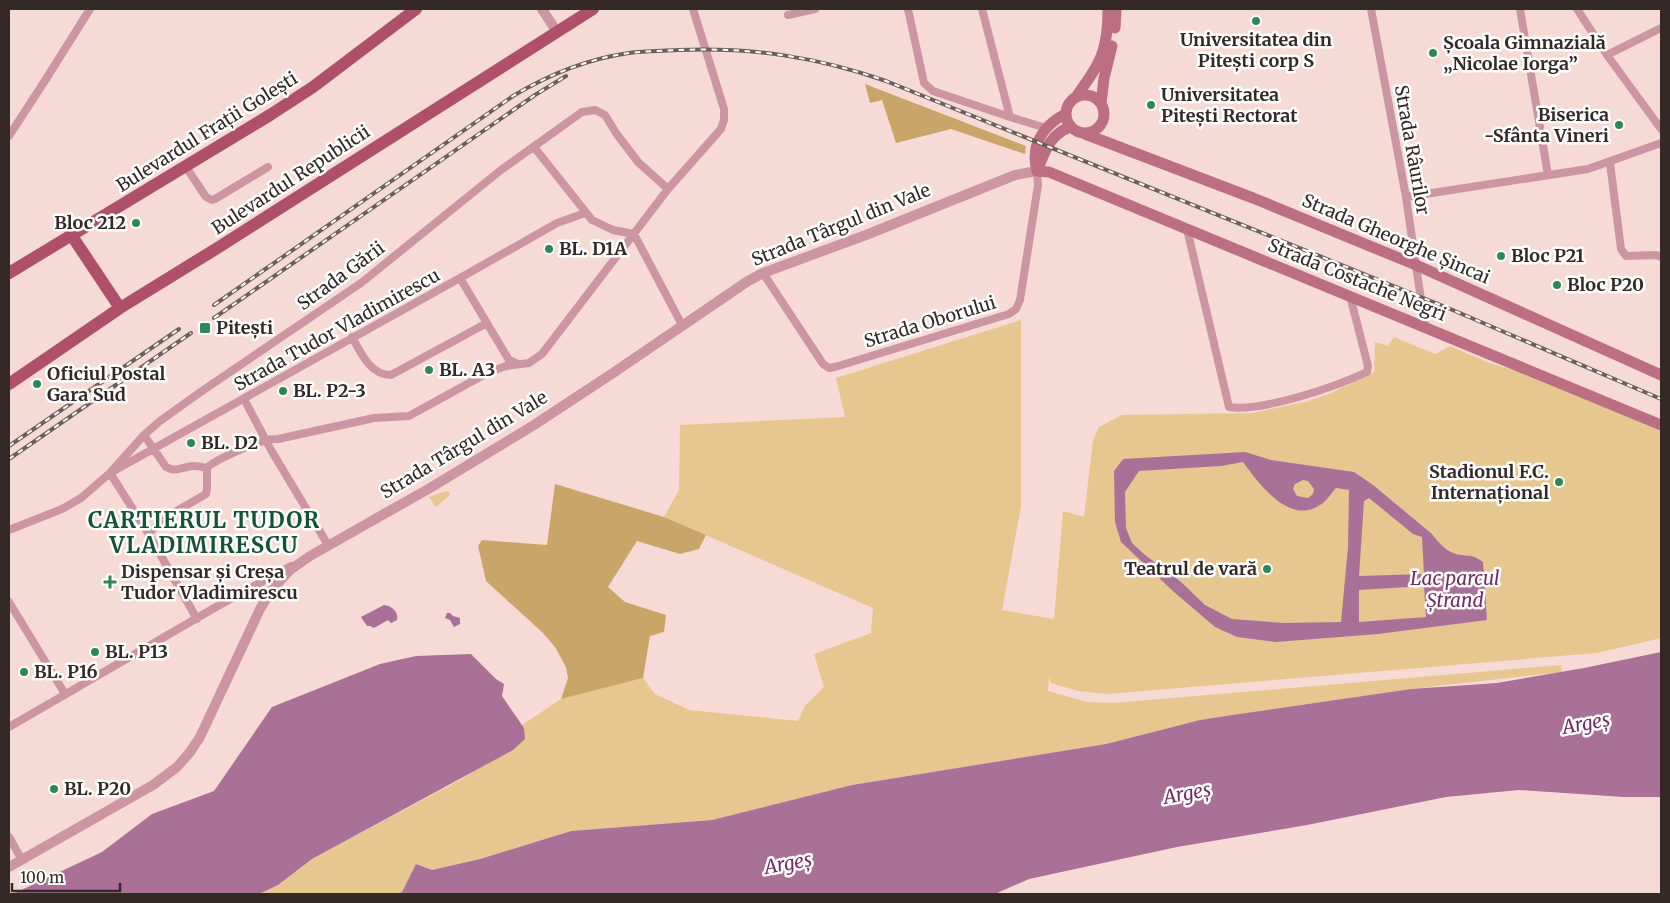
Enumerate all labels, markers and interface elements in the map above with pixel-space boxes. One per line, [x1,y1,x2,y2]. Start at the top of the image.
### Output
marker: Universitatea din Pitești corp S [1250,15,1262,27]
place label: Universitatea din Pitești corp S [1180,28,1332,72]
place label: Școala Gimnazială „Nicolae Iorga” [1443,31,1606,75]
marker: Școala Gimnazială „Nicolae Iorga” [1427,47,1439,59]
street label: Bulevardul Frații Golești [112,66,302,197]
place label: Universitatea Pitești Rectorat [1161,83,1298,127]
street label: Strada Râurilor [1390,83,1435,217]
marker: Universitatea Pitești Rectorat [1145,99,1157,111]
place label: Biserica -Sfânta Vineri [1484,103,1609,147]
marker: Biserica -Sfânta Vineri [1613,119,1625,131]
street label: Bulevardul Republicii [207,120,374,239]
street label: Strada Târgul din Vale [748,178,934,271]
street label: Strada Gheorghe Șincai [1299,188,1494,289]
place label: Bloc 212 [54,211,126,234]
marker: Bloc 212 [130,217,142,229]
street label: Strada Costache Negri [1265,233,1450,326]
street label: Strada Gării [292,236,389,315]
place label: BL. D1A [559,237,627,260]
marker: BL. D1A [543,243,555,255]
place label: Bloc P21 [1511,244,1584,267]
marker: Bloc P21 [1495,250,1507,262]
street label: Strada Tudor Vladimirescu [230,263,444,396]
place label: Bloc P20 [1567,273,1644,296]
marker: Bloc P20 [1551,279,1563,291]
street label: Strada Oborului [861,290,999,353]
place label: Pitești [216,316,273,339]
marker: Pitești [198,321,212,335]
place label: BL. A3 [439,358,495,381]
place label: Oficiul Postal Gara Sud [47,362,166,406]
marker: BL. A3 [423,364,435,376]
marker: Oficiul Postal Gara Sud [31,378,43,390]
place label: BL. P2-3 [293,379,366,402]
marker: BL. P2-3 [277,385,289,397]
street label: Strada Târgul din Vale [376,386,551,504]
place label: BL. D2 [201,431,258,454]
marker: BL. D2 [185,437,197,449]
place label: Stadionul F.C. Internațional [1429,460,1549,504]
marker: Stadionul F.C. Internațional [1553,476,1565,488]
district label: CARTIERUL TUDOR VLADIMIRESCU [88,506,320,559]
place label: Teatrul de vară [1124,557,1257,580]
place label: Dispensar și Creșa Tudor Vladimirescu [121,560,298,604]
marker: Teatrul de vară [1261,563,1273,575]
water label: Lac parcul Ștrand [1410,566,1500,613]
marker: Dispensar și Creșa Tudor Vladimirescu [103,575,117,589]
place label: BL. P13 [105,640,168,663]
marker: BL. P13 [89,646,101,658]
place label: BL. P16 [34,660,98,683]
marker: BL. P16 [18,666,30,678]
water label: Argeș [1558,707,1612,740]
place label: BL. P20 [64,777,131,800]
water label: Argeș [1159,777,1213,810]
marker: BL. P20 [48,783,60,795]
water label: Argeș [760,847,814,880]
scale bar [12,860,120,892]
text: 100 m [20,868,64,887]

